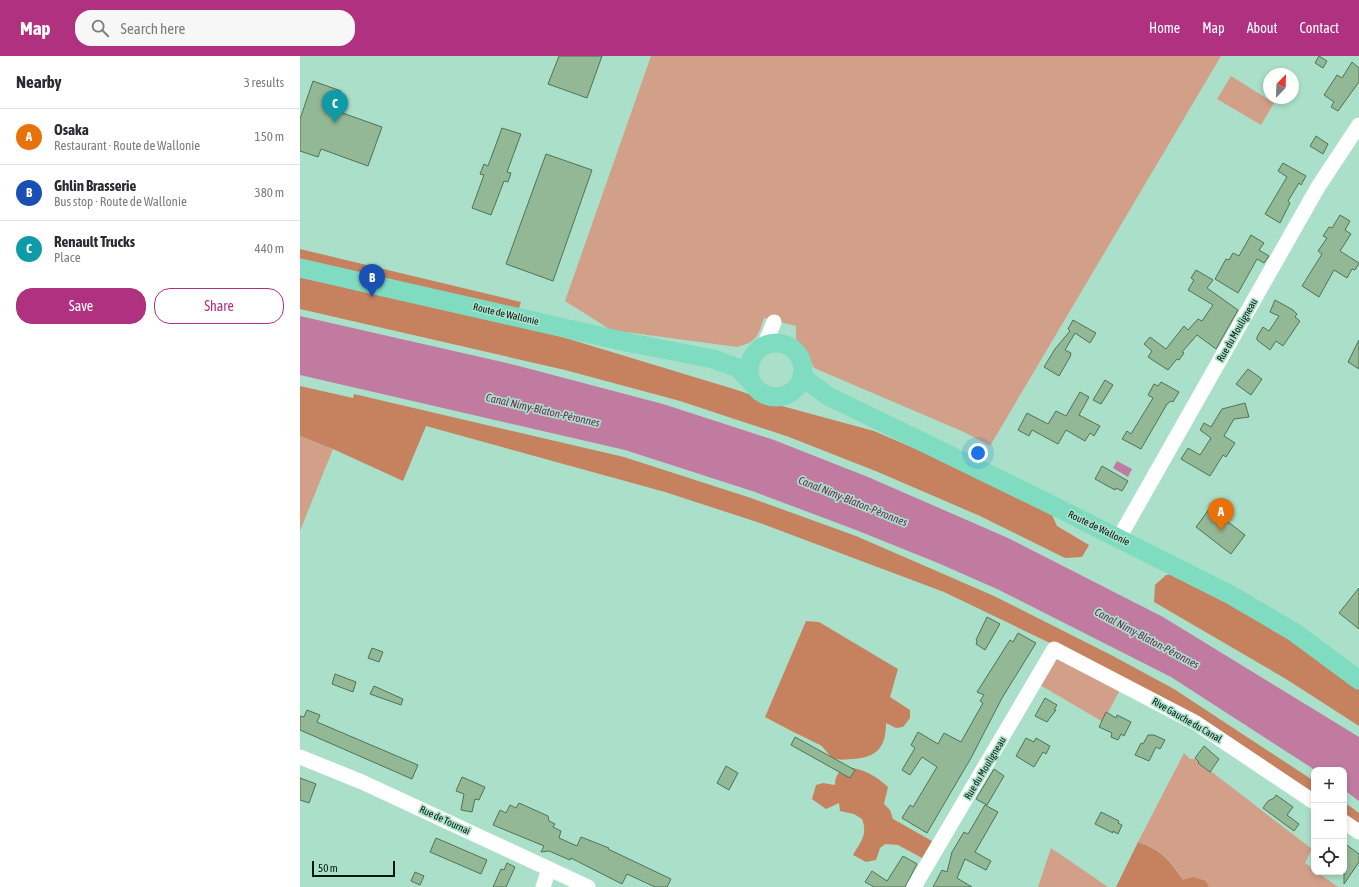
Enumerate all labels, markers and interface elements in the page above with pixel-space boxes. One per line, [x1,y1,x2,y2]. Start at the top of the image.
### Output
search box [75,10,355,46]
text: Map [20,17,51,39]
icon: search [89,17,111,39]
text: Search here [121,20,185,37]
text: Home [1149,20,1180,36]
text: Map [1202,20,1225,36]
text: About [1247,20,1278,36]
text: Contact [1300,20,1339,36]
north arrow [1263,68,1299,104]
text: Nearby [16,72,62,92]
text: 3 results [244,75,284,90]
pin: C [322,90,348,123]
text: Osaka [54,121,89,138]
text: A [26,129,32,144]
text: 150 m [255,129,284,144]
text: Restaurant · Route de Wallonie [54,138,200,153]
text: Ghlin Brasserie [54,177,136,194]
text: B [26,185,32,200]
text: 380 m [255,185,284,200]
text: Bus stop · Route de Wallonie [54,194,187,209]
text: Renault Trucks [54,233,135,250]
text: C [26,241,32,256]
text: 440 m [255,241,284,256]
text: Place [54,250,81,265]
pin: B [359,264,385,297]
button: Save [16,288,146,324]
button: Share [154,288,284,324]
street label: Rue du Mouligneau [1214,296,1260,364]
street label: Route de Wallonie [472,301,540,327]
water label: Canal Nimy-Blaton-Péronnes [485,391,601,429]
your location [968,443,988,463]
water label: Canal Nimy-Blaton-Péronnes [797,474,909,528]
pin: A [1208,498,1234,531]
street label: Route de Wallonie [1066,508,1132,548]
water label: Canal Nimy-Blaton-Péronnes [1093,605,1201,671]
street label: Rive Gauche du Canal [1150,696,1224,745]
street label: Rue du Mouligneau [962,735,1008,801]
map controls [1311,767,1347,875]
button: + [1311,767,1347,803]
button: − [1311,803,1347,839]
street label: Rue de Tournai [418,804,472,836]
button: locate [1311,839,1347,875]
scale bar [312,859,395,878]
text: 50 m [318,862,338,874]

